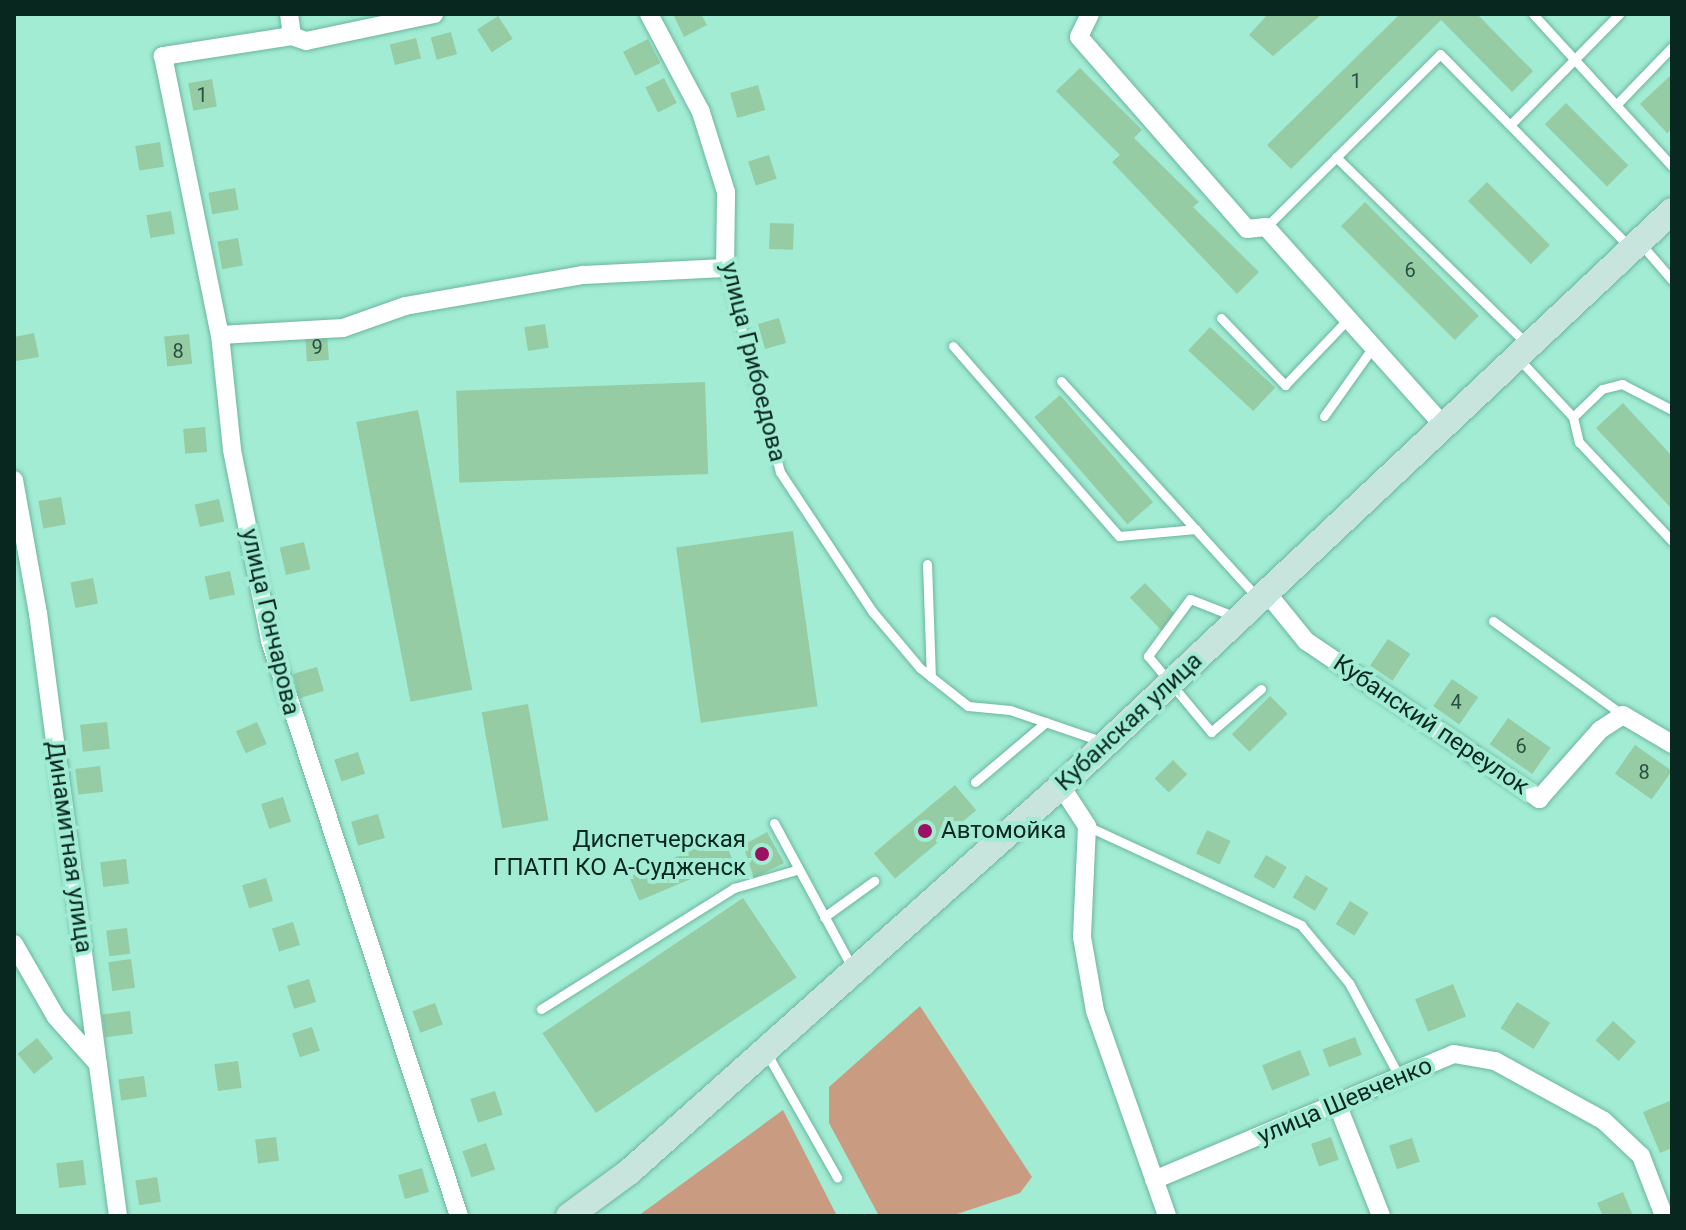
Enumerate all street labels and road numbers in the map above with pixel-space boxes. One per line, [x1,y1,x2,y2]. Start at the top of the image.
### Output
street label: улица Грибоедова [714,259,792,465]
street label: улица Гончарова [235,526,305,718]
street label: Кубанская улица [1050,647,1208,797]
street label: Кубанский переулок [1328,649,1534,801]
street label: Динамитная улица [40,739,98,955]
street label: улица Шевченко [1253,1051,1437,1151]

